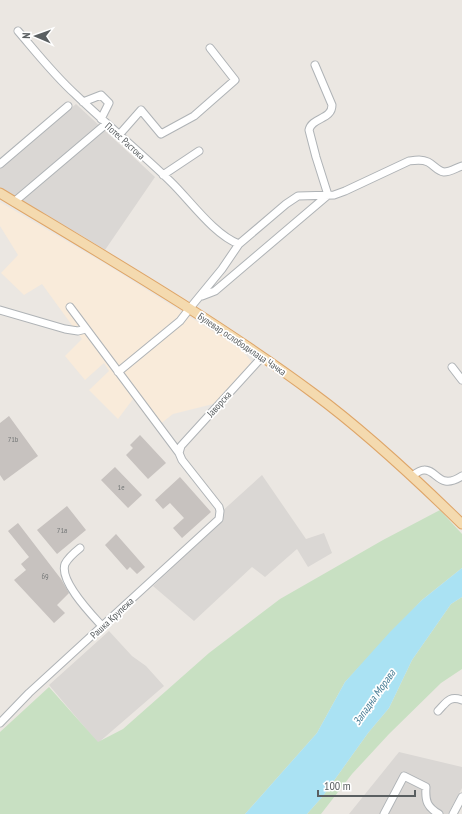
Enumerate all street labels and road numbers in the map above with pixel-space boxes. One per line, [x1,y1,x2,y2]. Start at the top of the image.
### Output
street label: Потес Растока [102,120,148,162]
street label: Булевар ослободилаца Чачка [195,310,289,378]
street label: Јаворска [203,388,234,420]
street label: Рашка Крупежа [87,595,137,641]

